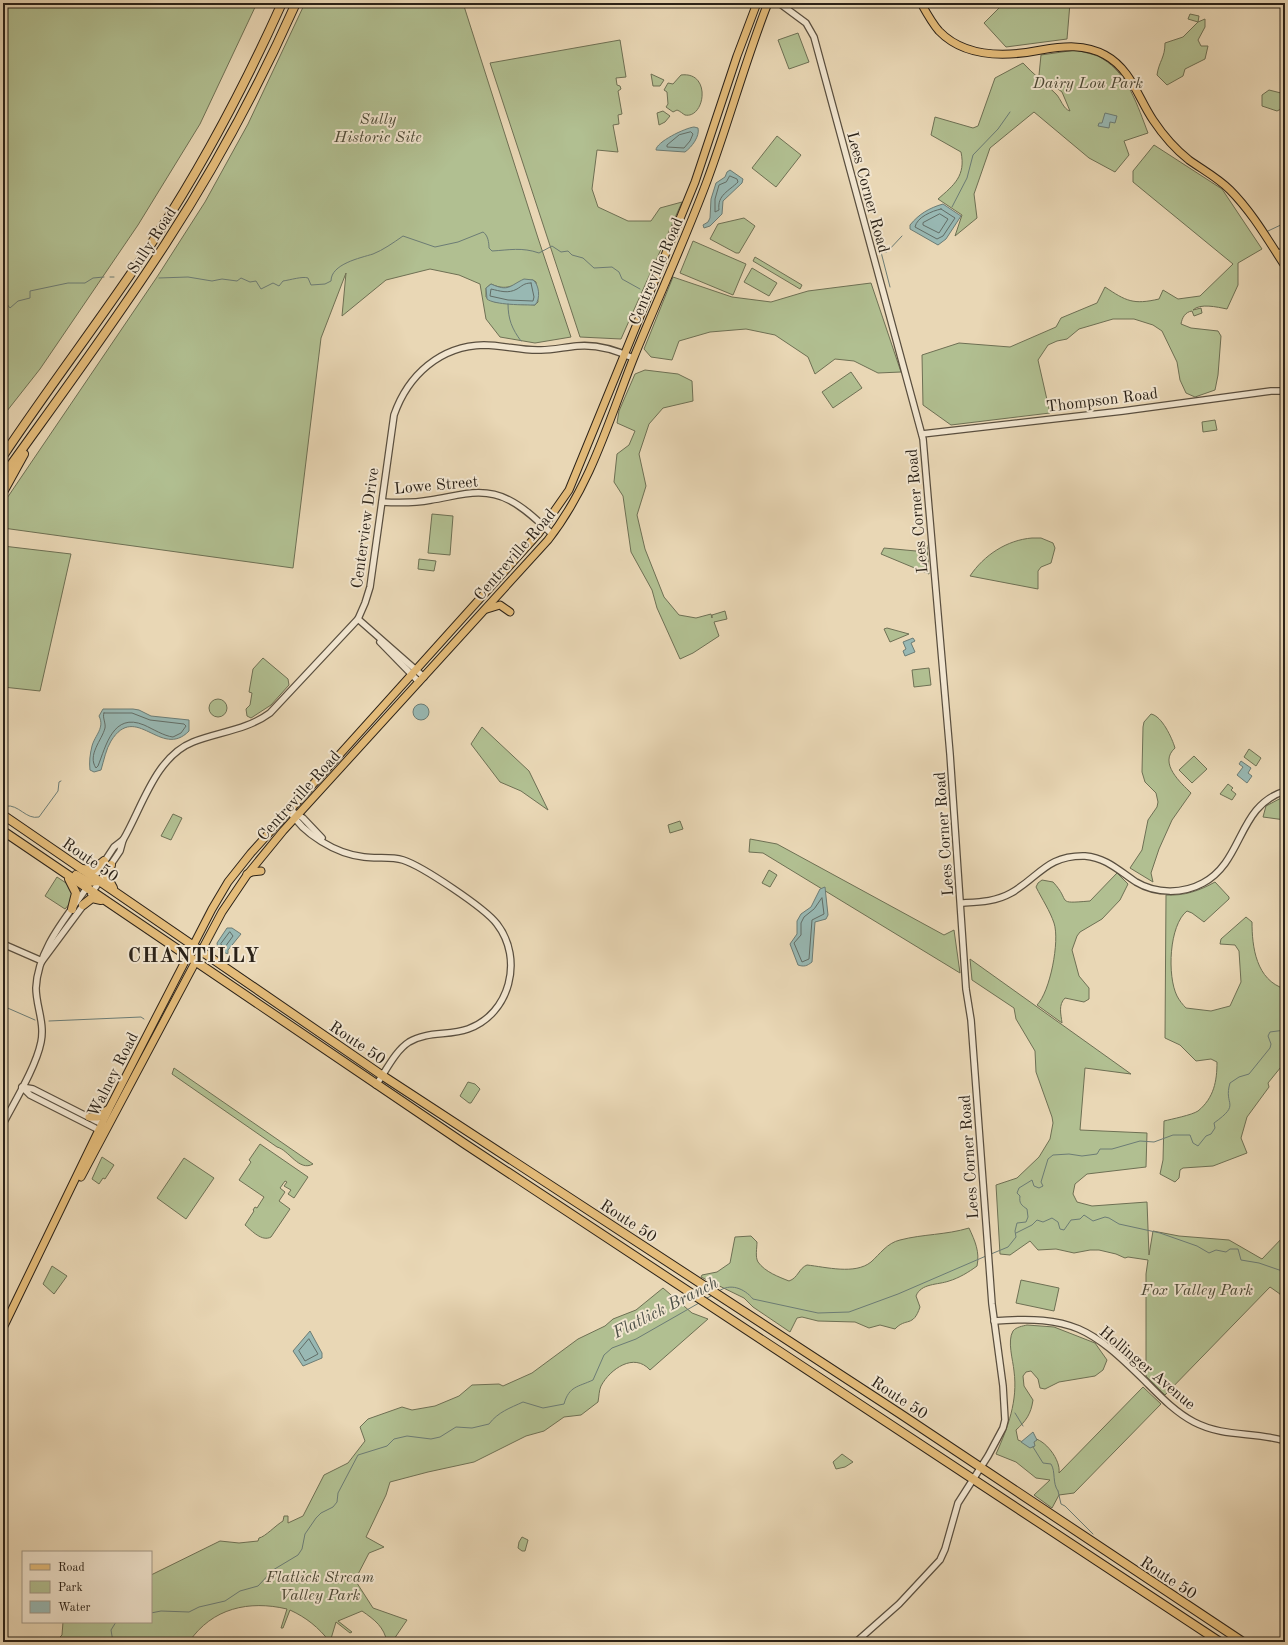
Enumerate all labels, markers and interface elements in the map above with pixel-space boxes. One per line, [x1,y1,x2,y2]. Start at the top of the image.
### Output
park label: Dairy Lou Park [1032,76,1143,92]
park label: Sully Historic Site [333,112,422,146]
street label: Lees Corner Road [843,130,891,255]
street label: Sully Road [125,205,180,277]
street label: Centreville Road [627,216,687,328]
street label: Thompson Road [1045,386,1159,416]
street label: Lees Corner Road [905,448,931,574]
street label: Centerview Drive [350,467,382,590]
street label: Lowe Street [393,474,479,498]
street label: Centreville Road [472,507,559,604]
street label: Centreville Road [255,748,344,844]
street label: Lees Corner Road [933,771,957,897]
street label: Route 50 [59,836,121,886]
district label: CHANTILLY [128,947,260,967]
street label: Route 50 [326,1019,388,1068]
street label: Walney Road [86,1030,142,1120]
street label: Lees Corner Road [958,1094,982,1220]
street label: Route 50 [597,1198,659,1246]
water label: Flatlick Branch [609,1274,721,1343]
park label: Fox Valley Park [1140,1283,1253,1299]
street label: Hollinger Avenue [1096,1324,1198,1413]
street label: Route 50 [868,1375,930,1423]
legend [22,1551,152,1623]
street label: Route 50 [1137,1555,1199,1603]
text: Road [58,1562,85,1574]
park label: Flatlick Stream Valley Park [265,1570,374,1604]
text: Park [58,1582,83,1594]
text: Water [58,1602,91,1614]

